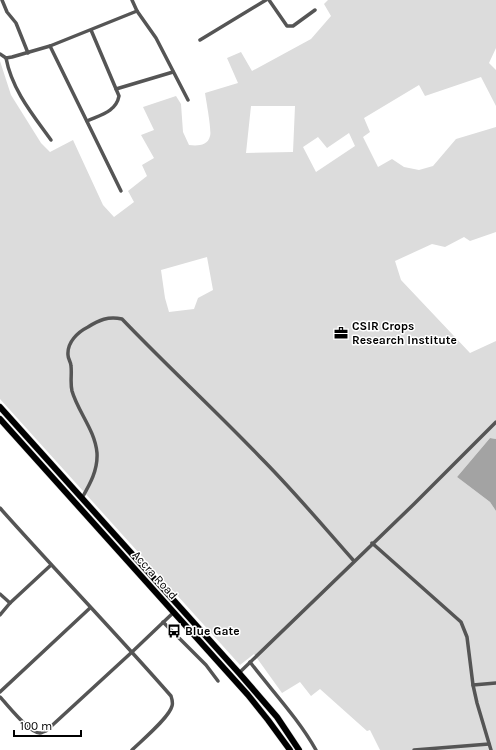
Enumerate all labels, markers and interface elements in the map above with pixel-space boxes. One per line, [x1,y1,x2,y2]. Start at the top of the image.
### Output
place label: CSIR Crops Research Institute [352,319,457,347]
office icon: CSIR Crops Research Institute [333,325,349,341]
street label: Accra Road [129,548,181,602]
bus stop icon: Blue Gate [166,623,182,639]
place label: Blue Gate [185,624,240,638]
scale bar [14,712,81,738]
text: 100 m [20,719,52,733]

